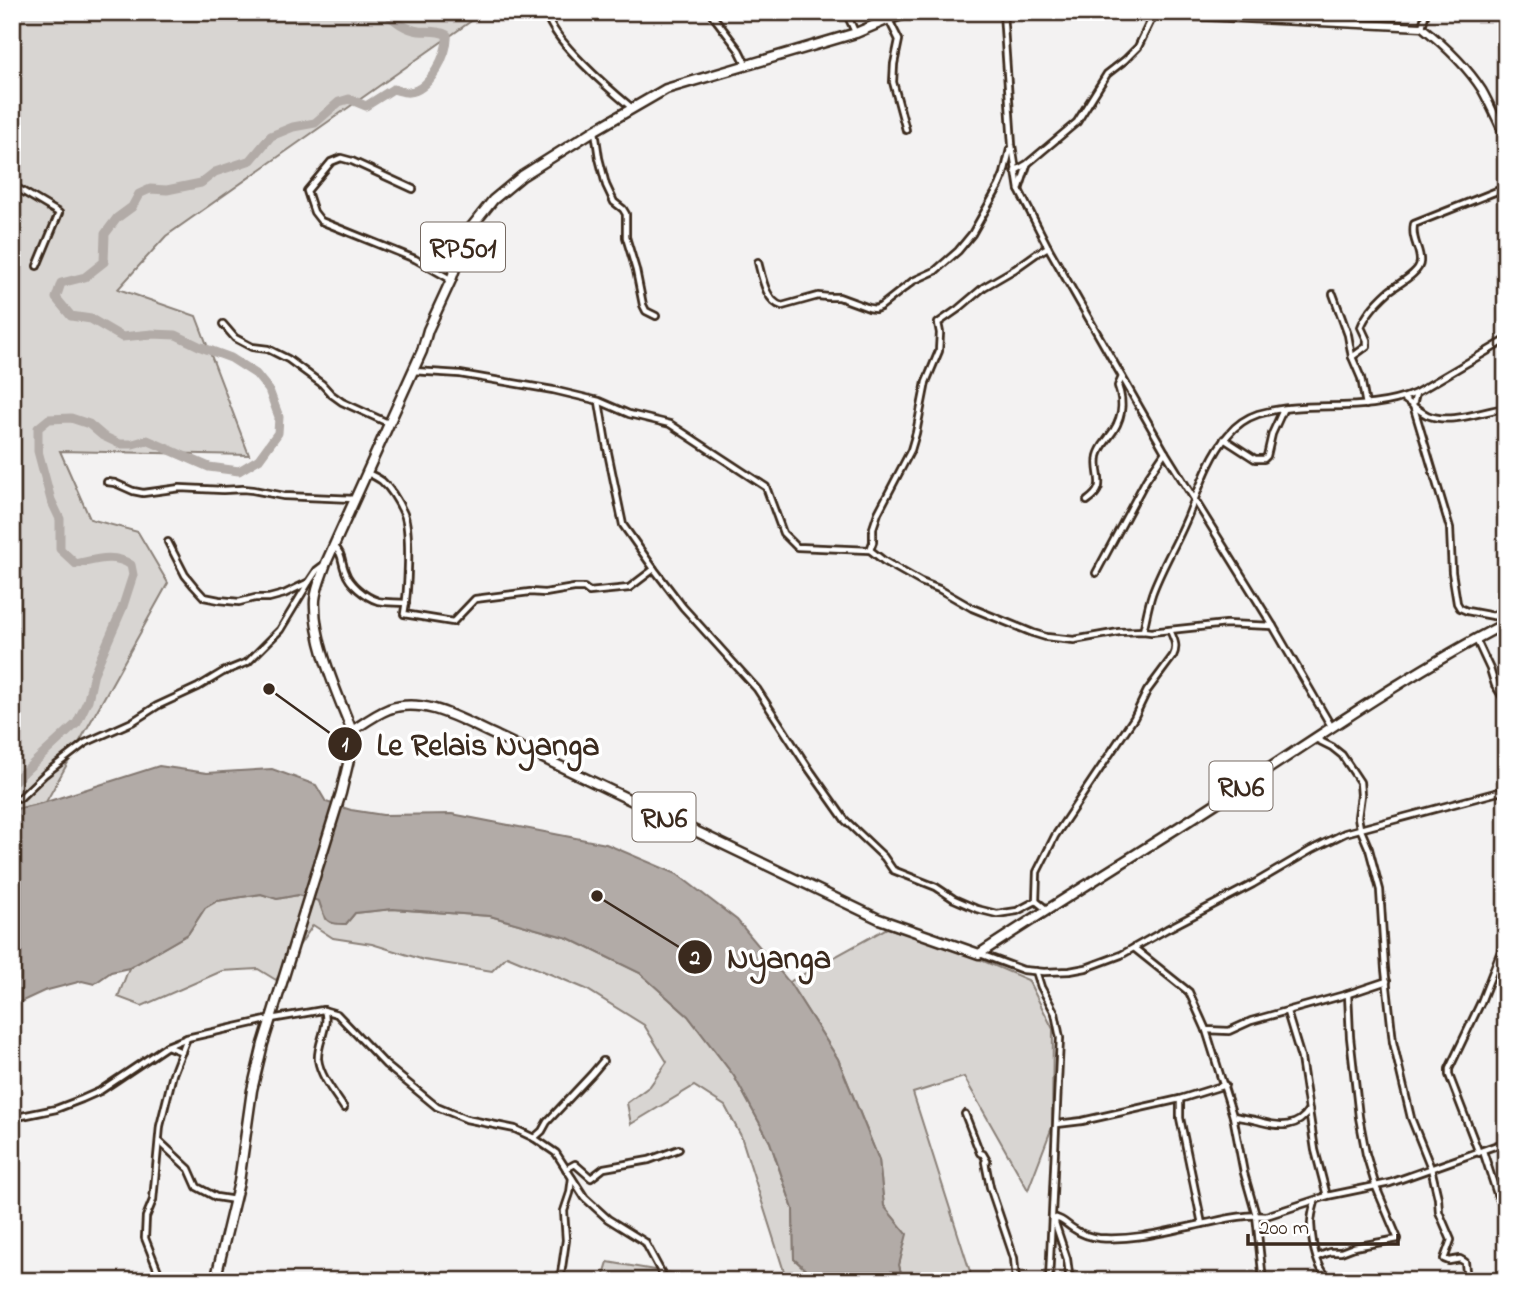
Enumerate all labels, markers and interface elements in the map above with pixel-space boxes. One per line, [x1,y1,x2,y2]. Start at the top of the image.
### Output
road number: RP501 [421,222,505,272]
callout: Le Relais Nyanga [327,717,613,770]
text: Le Relais Nyanga [376,724,600,772]
text: 1 [342,731,349,761]
road number: RN6 [1210,762,1272,810]
road number: RN6 [632,792,696,842]
callout: Nyanga [678,930,845,983]
text: Nyanga [727,937,831,985]
text: 2 [689,944,701,974]
scale bar [1248,1202,1399,1246]
text: 200 m [1259,1214,1309,1244]

